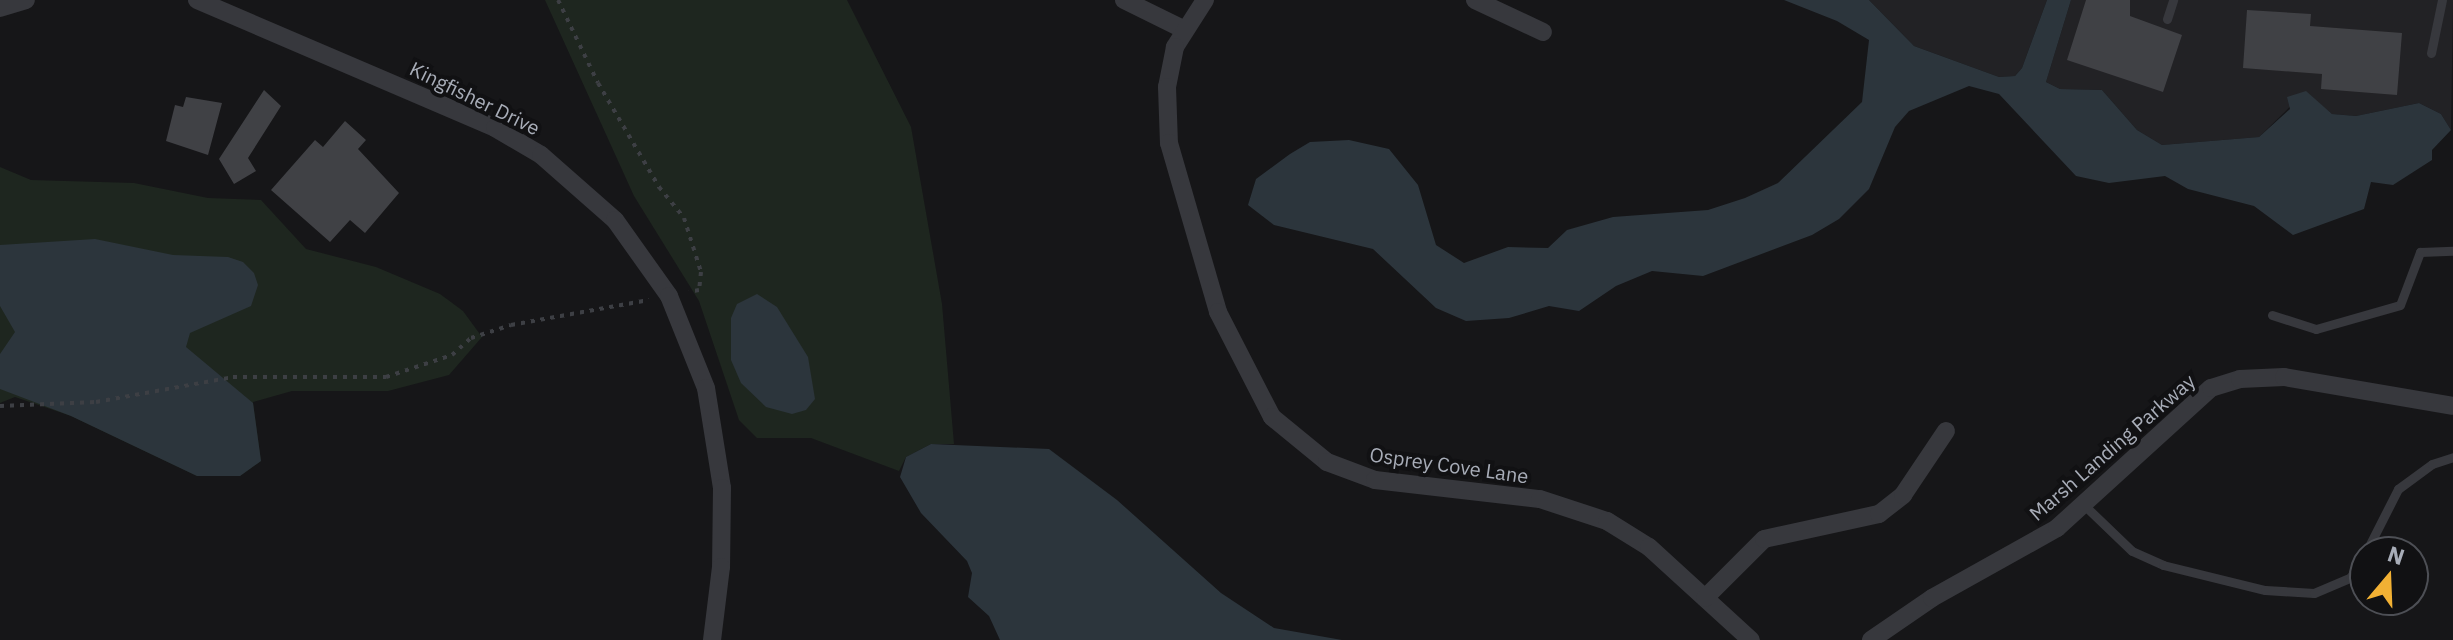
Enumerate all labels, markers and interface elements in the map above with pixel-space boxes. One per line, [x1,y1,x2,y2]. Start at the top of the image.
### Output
street label: Kingfisher Drive [406,56,544,140]
street label: Marsh Landing Parkway [2024,369,2200,525]
street label: Osprey Cove Lane [1368,442,1530,488]
north arrow [2349,536,2429,616]
text: N [2384,538,2409,571]

